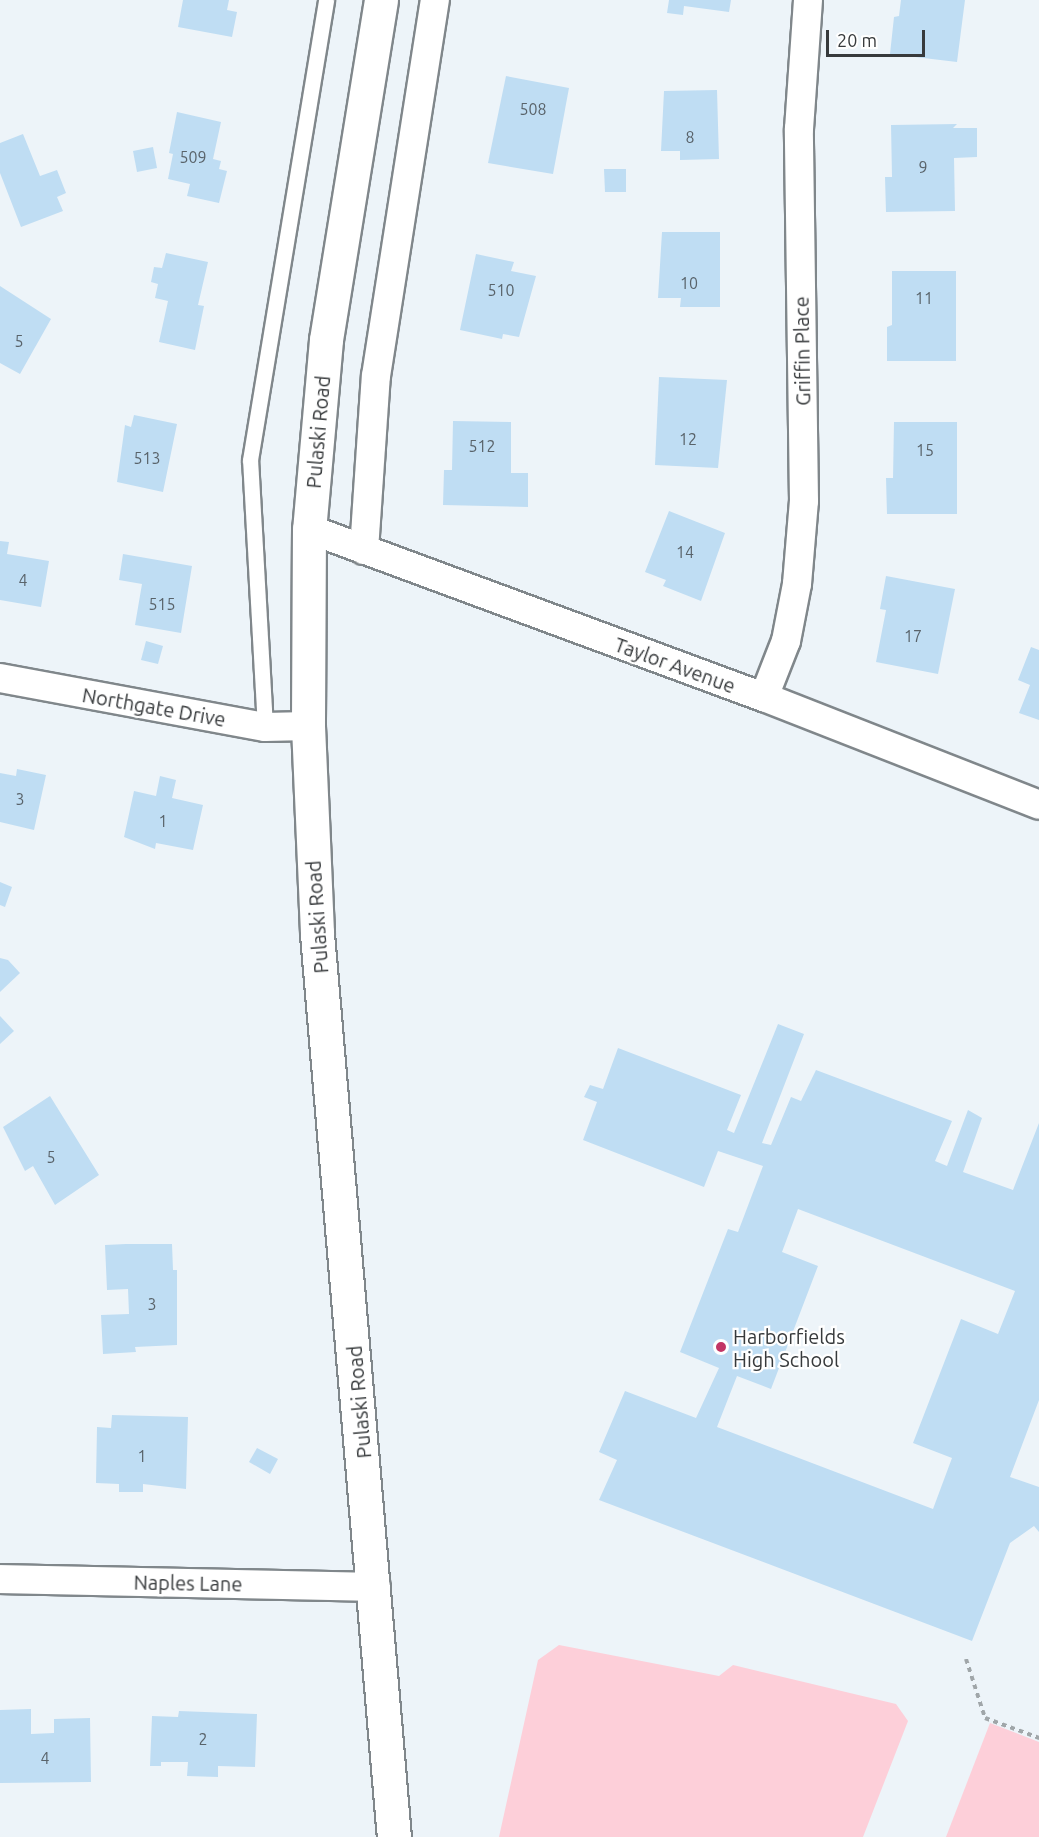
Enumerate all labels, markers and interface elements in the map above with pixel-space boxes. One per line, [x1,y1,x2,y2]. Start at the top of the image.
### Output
scale bar [829,18,928,56]
text: 20 m [837,30,877,50]
house number: 508 [519,99,547,119]
house number: 8 [685,127,695,147]
house number: 509 [179,147,207,167]
house number: 9 [918,157,928,177]
house number: 10 [680,273,698,293]
house number: 510 [487,280,515,300]
house number: 11 [915,288,933,308]
street label: Griffin Place [789,296,815,406]
house number: 5 [14,331,24,351]
street label: Pulaski Road [301,375,335,489]
house number: 12 [679,429,697,449]
house number: 512 [468,436,496,456]
house number: 15 [916,440,934,460]
house number: 513 [133,448,161,468]
house number: 14 [676,542,694,562]
house number: 4 [18,570,28,590]
house number: 515 [148,594,176,614]
house number: 17 [904,626,922,646]
street label: Taylor Avenue [611,632,739,698]
street label: Northgate Drive [80,683,228,731]
house number: 3 [15,789,25,809]
house number: 1 [158,811,168,831]
street label: Pulaski Road [301,860,333,974]
house number: 5 [46,1147,56,1167]
house number: 3 [147,1294,157,1314]
place label: Harborfields High School [733,1324,845,1371]
marker: Harborfields High School [714,1340,728,1354]
street label: Pulaski Road [342,1345,376,1459]
house number: 1 [137,1446,147,1466]
street label: Naples Lane [133,1570,243,1596]
house number: 2 [198,1729,208,1749]
house number: 4 [40,1748,50,1768]

